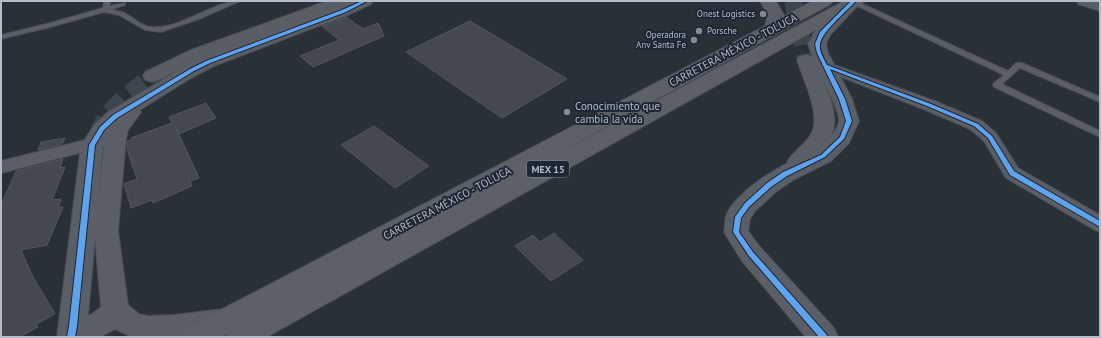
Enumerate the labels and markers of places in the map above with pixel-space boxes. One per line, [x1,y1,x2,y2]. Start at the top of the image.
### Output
place label: Onest Logistics [697,8,755,19]
marker: Onest Logistics [758,9,768,19]
place label: Porsche [707,25,737,36]
marker: Porsche [694,26,704,36]
place label: Operadora Anv Santa Fe [636,29,686,50]
marker: Operadora Anv Santa Fe [689,35,699,45]
place label: Conocimiento que cambia la vida [575,99,660,126]
marker: Conocimiento que cambia la vida [562,107,572,117]

